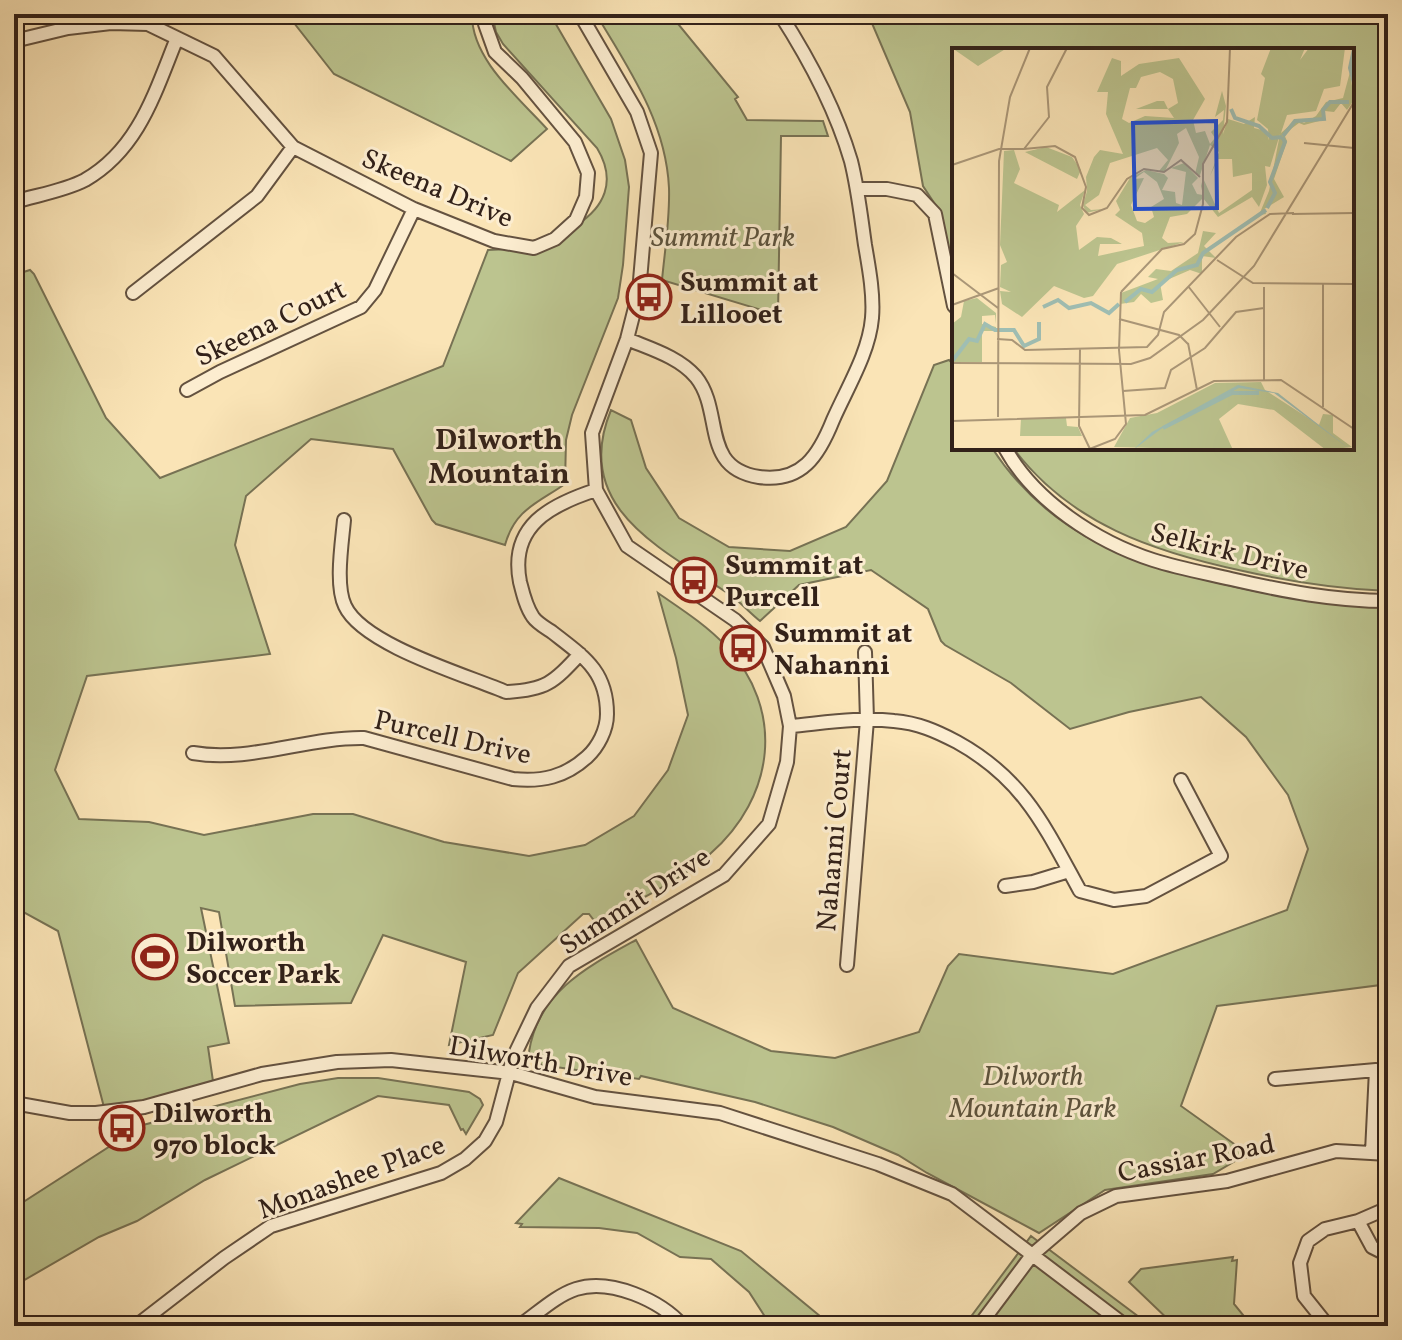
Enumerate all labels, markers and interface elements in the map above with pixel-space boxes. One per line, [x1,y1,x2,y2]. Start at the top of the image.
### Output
inset map [952,48,1354,450]
street label: Skeena Drive [355,140,519,239]
park label: Summit Park [651,219,795,258]
place label: Summit at Lillooet [680,264,818,335]
street label: Skeena Court [189,271,353,378]
bus stop icon: Summit at Lillooet [625,273,673,321]
district label: Dilworth Mountain [428,420,570,496]
street label: Selkirk Drive [1146,514,1313,591]
place label: Summit at Purcell [725,547,863,618]
bus stop icon: Summit at Purcell [670,556,718,604]
place label: Summit at Nahanni [774,615,912,686]
bus stop icon: Summit at Nahanni [719,624,767,672]
street label: Purcell Drive [370,701,535,775]
street label: Nahanni Court [808,747,863,933]
street label: Summit Drive [552,839,719,966]
place label: Dilworth Soccer Park [186,924,340,995]
sports icon: Dilworth Soccer Park [131,933,179,981]
street label: Dilworth Drive [446,1027,635,1098]
park label: Dilworth Mountain Park [949,1058,1116,1129]
place label: Dilworth 970 block [153,1095,276,1166]
bus stop icon: Dilworth 970 block [98,1104,146,1152]
street label: Cassiar Road [1115,1125,1278,1194]
street label: Monashee Place [253,1126,451,1230]

